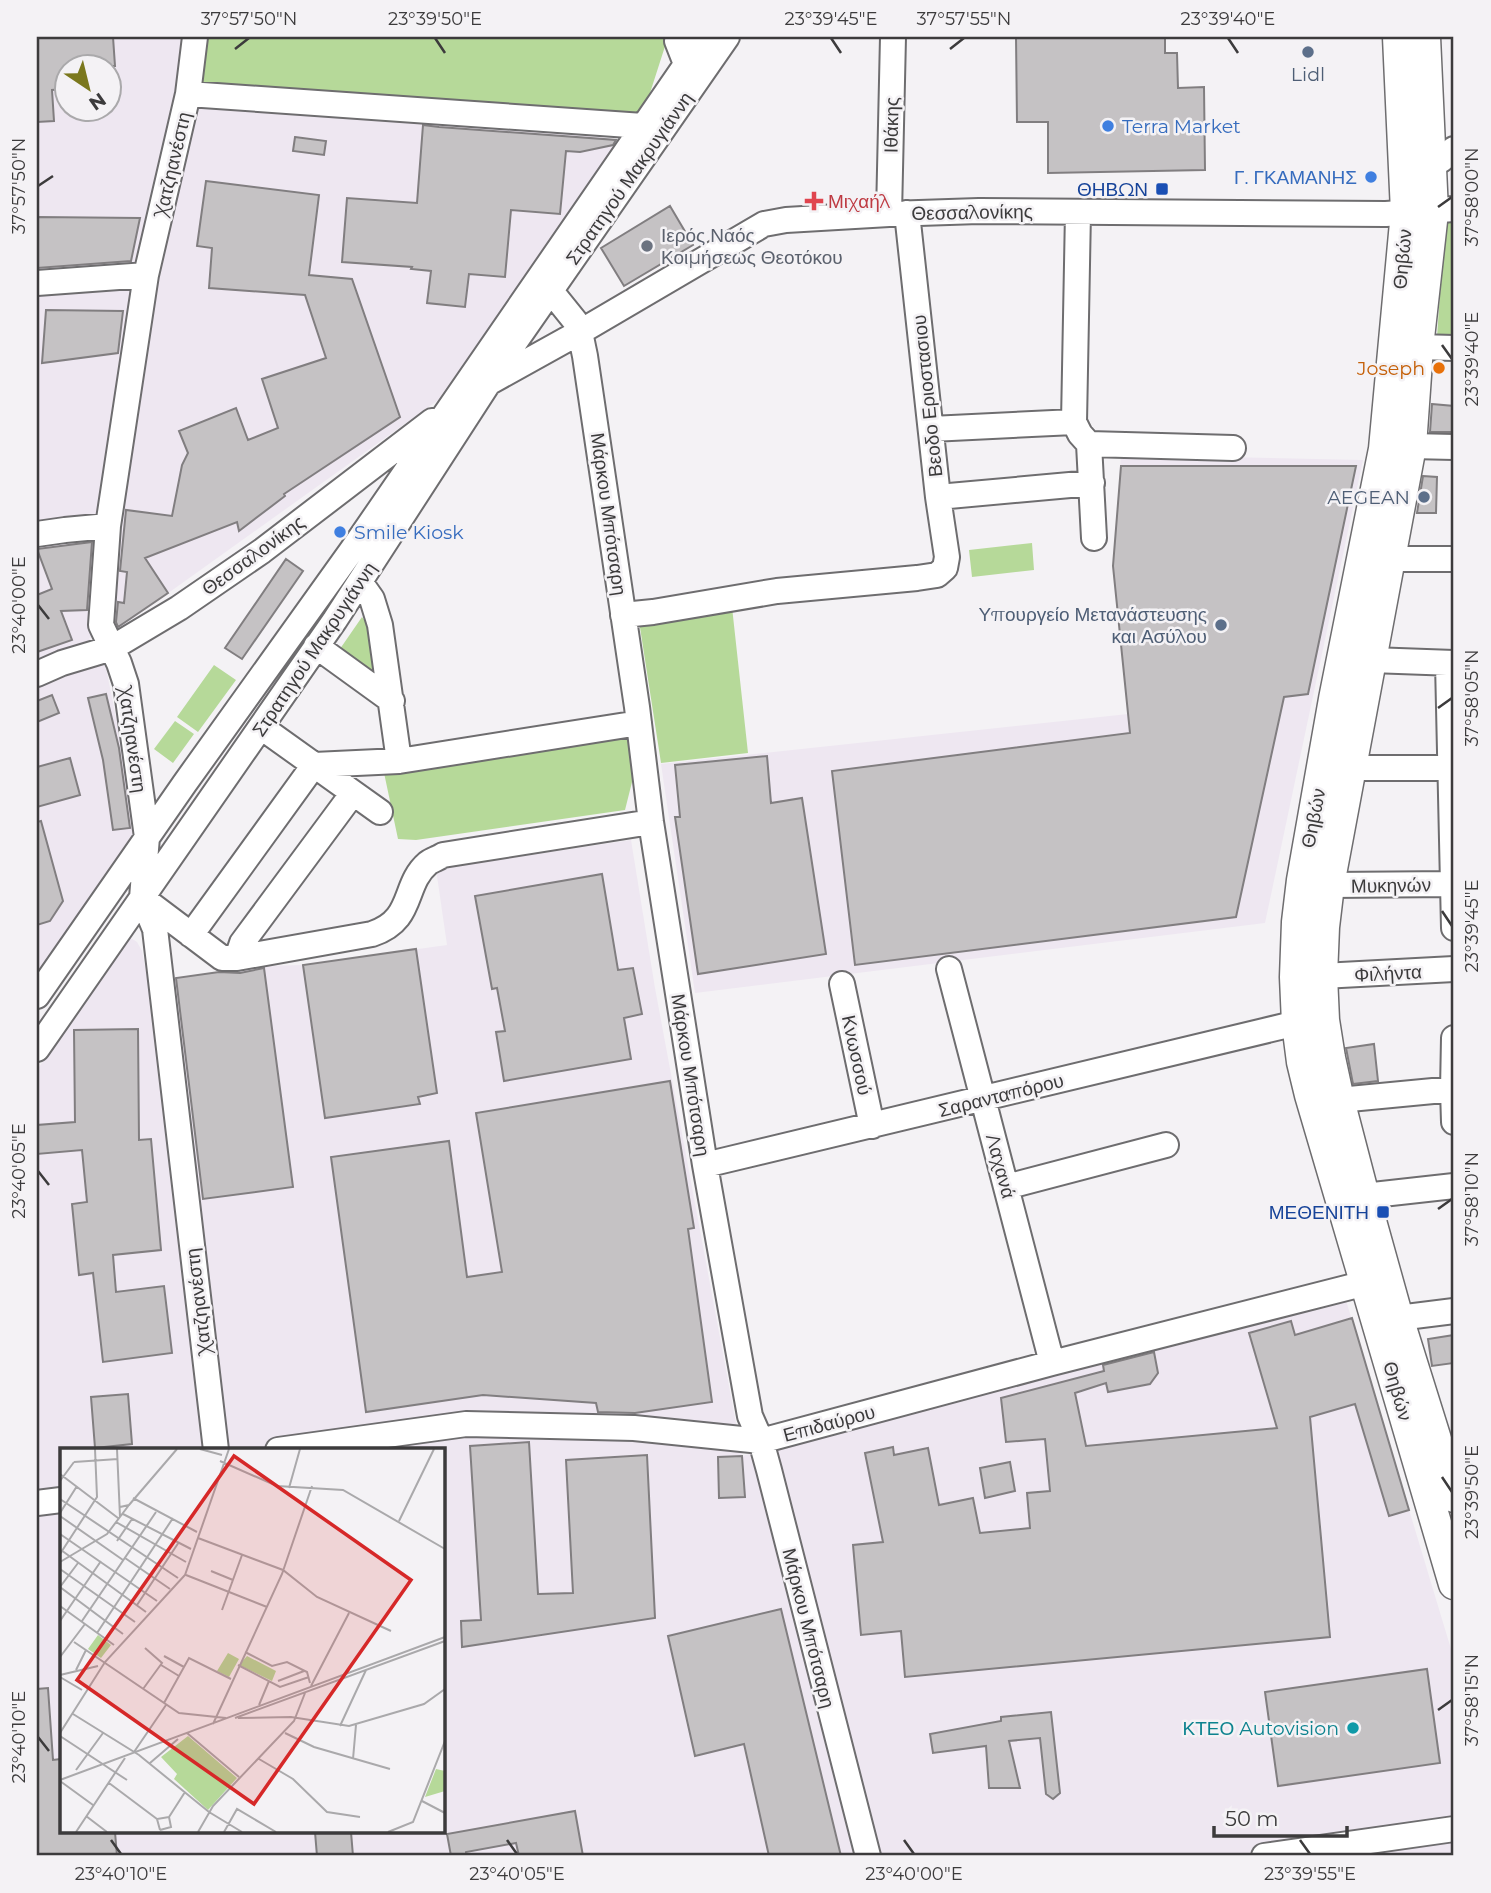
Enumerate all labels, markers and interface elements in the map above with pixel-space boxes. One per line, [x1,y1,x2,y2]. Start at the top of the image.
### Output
text: 37°57'50"N [201,8,297,30]
text: 23°39'50"E [388,8,482,30]
text: 23°39'45"E [785,8,877,30]
text: 37°57'55"N [917,8,1011,30]
text: 23°39'40"E [1181,8,1275,30]
marker: Lidl [1300,44,1316,60]
north arrow [52,52,122,122]
place label: Lidl [1291,63,1325,86]
text: N [85,88,110,115]
street label: Στρατηγού Μακρυγιάννη [561,88,698,269]
street label: Ιθάκης [880,97,903,153]
street label: Χατζηανέστη [149,110,196,221]
place label: Terra Market [1122,115,1241,138]
marker: Terra Market [1100,118,1116,134]
text: 37°57'50"N [8,138,30,234]
text: 37°58'00"N [1461,147,1483,247]
place label: Γ. ΓΚΑΜΑΝΗΣ [1234,166,1357,189]
marker: Γ. ΓΚΑΜΑΝΗΣ [1363,169,1379,185]
place label: ΘΗΒΩΝ [1077,178,1148,201]
marker: ΘΗΒΩΝ [1154,181,1170,197]
place label: Μιχαήλ [828,190,891,213]
marker: Μιχαήλ [806,193,822,209]
street label: Θεσσαλονίκης [911,200,1033,225]
place label: Ιερός Ναός Κοιμήσεως Θεοτόκου [661,224,843,269]
street label: Θηβών [1388,228,1417,290]
marker: Ιερός Ναός Κοιμήσεως Θεοτόκου [639,238,655,254]
text: 23°39'40"E [1461,312,1483,406]
street label: Βεοδο Εριοστασιου [908,314,947,478]
place label: Joseph [1356,357,1425,380]
marker: Joseph [1431,360,1447,376]
street label: Μάρκου Μπότσαρη [586,431,631,597]
place label: AEGEAN [1327,486,1410,509]
marker: AEGEAN [1416,489,1432,505]
street label: Θεσσαλονίκης [197,510,309,600]
place label: Smile Kiosk [354,521,464,544]
marker: Smile Kiosk [332,524,348,540]
text: 23°40'00"E [8,556,30,654]
street label: Στρατηγού Μακρυγιάννη [247,558,381,741]
place label: Υπουργείο Μετανάστευσης και Ασύλου [979,603,1207,648]
marker: Υπουργείο Μετανάστευσης και Ασύλου [1213,617,1229,633]
text: 37°58'05"N [1461,649,1483,747]
street label: Χατζηανέστη [113,683,151,794]
street label: Θηβών [1296,786,1331,850]
street label: Μυκηνών [1351,873,1431,898]
text: 23°39'45"E [1461,880,1483,972]
street label: Φιλήντα [1353,960,1423,987]
street label: Μάρκου Μπότσαρη [666,992,715,1158]
street label: Κνωσσού [837,1013,876,1097]
street label: Σαρανταπόρου [936,1069,1066,1122]
text: 23°40'05"E [8,1123,30,1219]
street label: Λαχανά [981,1131,1020,1201]
text: 37°58'10"N [1461,1152,1483,1246]
place label: ΜΕΘΕΝΙΤΗ [1269,1201,1369,1224]
marker: ΜΕΘΕΝΙΤΗ [1375,1204,1391,1220]
street label: Χατζηανέστη [181,1247,217,1358]
street label: Θηβών [1378,1359,1417,1423]
street label: Επιδαύρου [781,1400,878,1447]
text: 23°39'50"E [1461,1445,1483,1539]
inset map [60,1448,444,1834]
street label: Μάρκου Μπότσαρη [778,1546,840,1710]
text: 37°58'15"N [1461,1654,1483,1746]
text: 23°40'10"E [8,1691,30,1783]
place label: ΚΤΕΟ Autovision [1183,1717,1339,1740]
marker: ΚΤΕΟ Autovision [1345,1720,1361,1736]
scale bar [1214,1795,1348,1839]
text: 50 m [1225,1806,1279,1831]
text: 23°40'10"E [75,1863,167,1885]
text: 23°40'05"E [469,1863,565,1885]
text: 23°40'00"E [865,1863,963,1885]
text: 23°39'55"E [1264,1863,1356,1885]

